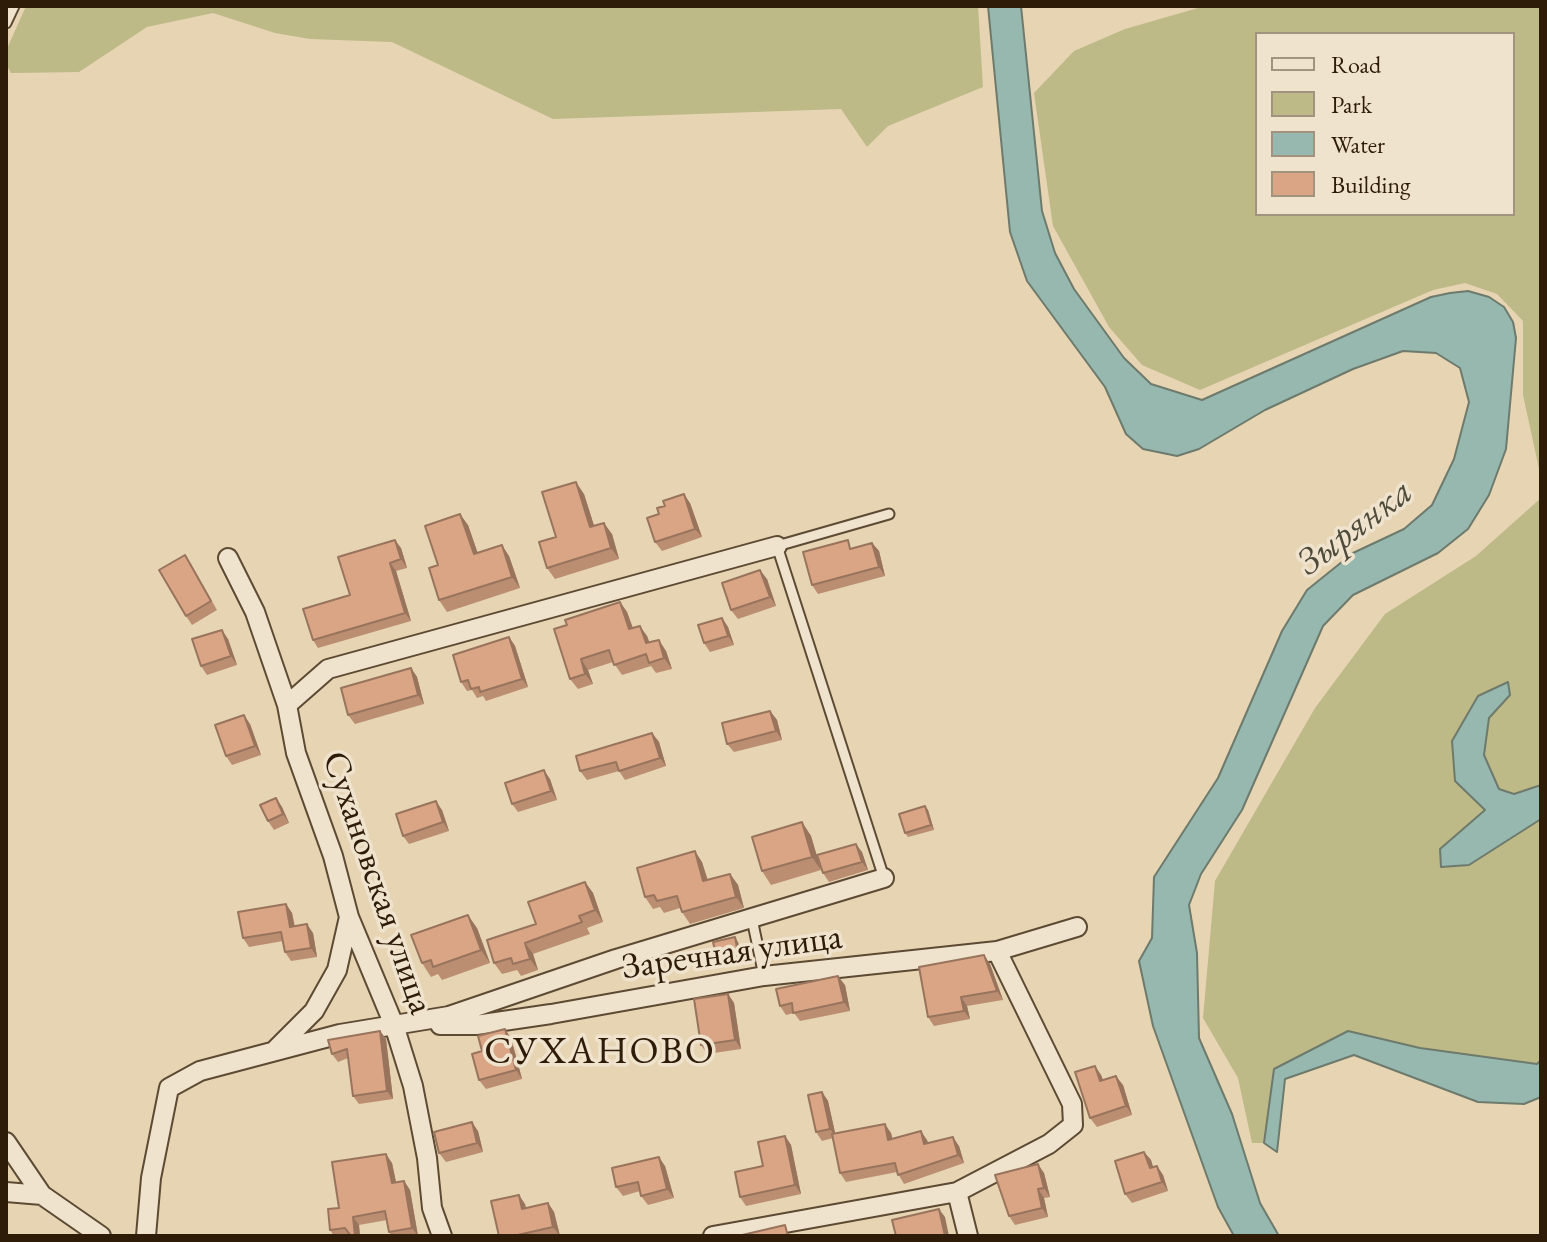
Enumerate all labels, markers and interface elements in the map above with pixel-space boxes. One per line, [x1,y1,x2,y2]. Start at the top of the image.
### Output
legend [1255,32,1515,216]
text: Road [1331,49,1381,80]
text: Park [1331,89,1372,120]
text: Water [1331,129,1385,160]
text: Building [1331,169,1411,200]
water label: Зырянка [1288,470,1422,586]
street label: Сухановская улица [312,746,442,1020]
street label: Заречная улица [619,916,845,990]
district label: СУХАНОВО [484,1030,716,1076]

